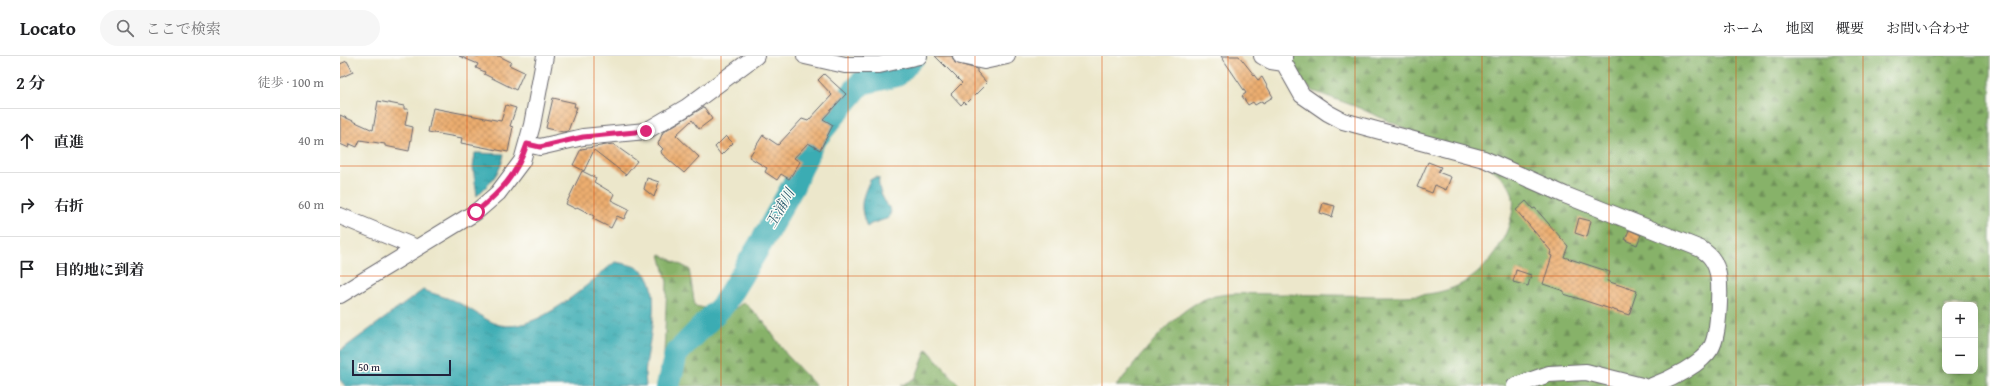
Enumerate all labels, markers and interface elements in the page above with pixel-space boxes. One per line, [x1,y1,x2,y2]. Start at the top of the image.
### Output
search box [100,10,380,46]
text: Locato [20,14,76,42]
icon: search [114,17,136,39]
text: ここで検索 [146,18,221,39]
text: ホーム [1722,18,1764,38]
text: 地図 [1786,18,1814,38]
text: 概要 [1836,18,1864,38]
text: お問い合わせ [1886,18,1970,38]
text: 2 分 [16,70,46,95]
text: 徒歩 · 100 m [258,73,324,92]
route end [637,122,655,140]
icon: ahead [16,130,38,152]
text: 直進 [54,131,84,152]
text: 40 m [298,131,324,150]
water label: 玉浦川 [761,183,800,231]
icon: right [16,194,38,216]
text: 右折 [54,195,84,216]
text: 60 m [298,195,324,214]
route start [467,203,485,221]
icon: arrive [16,258,38,280]
text: 目的地に到着 [54,259,144,280]
map controls [1942,302,1978,374]
button: + [1942,302,1978,338]
button: − [1942,338,1978,374]
scale bar [352,358,451,377]
text: 50 m [358,359,380,375]

